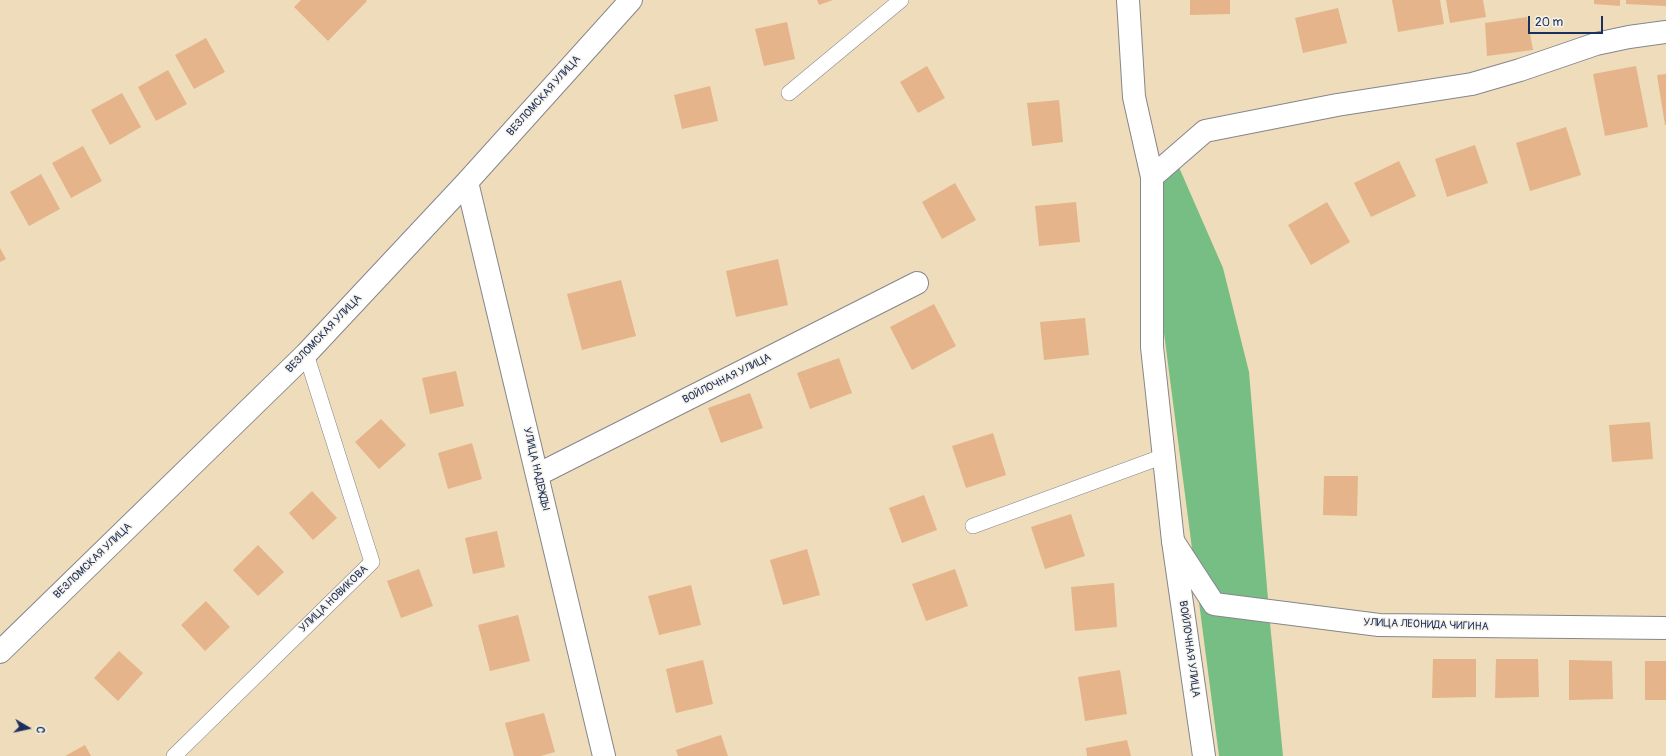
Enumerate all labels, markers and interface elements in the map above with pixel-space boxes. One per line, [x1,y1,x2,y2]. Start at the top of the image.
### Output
scale bar [1530,8,1605,34]
text: 20 m [1535,15,1563,30]
street label: ВЕЗЛОМСКАЯ УЛИЦА [504,53,584,139]
street label: ВЕЗЛОМСКАЯ УЛИЦА [283,292,365,376]
street label: ВОЙЛОЧНАЯ УЛИЦА [681,351,773,407]
street label: УЛИЦА НАДЕЖДЫ [520,426,552,512]
street label: ВЕЗЛОМСКАЯ УЛИЦА [51,520,135,602]
street label: УЛИЦА НОВИКОВА [297,563,371,635]
street label: ВОЙЛОЧНАЯ УЛИЦА [1176,600,1202,698]
street label: УЛИЦА ЛЕОНИДА ЧИГИНА [1363,616,1489,634]
north arrow [8,708,48,748]
text: С [33,726,47,734]

